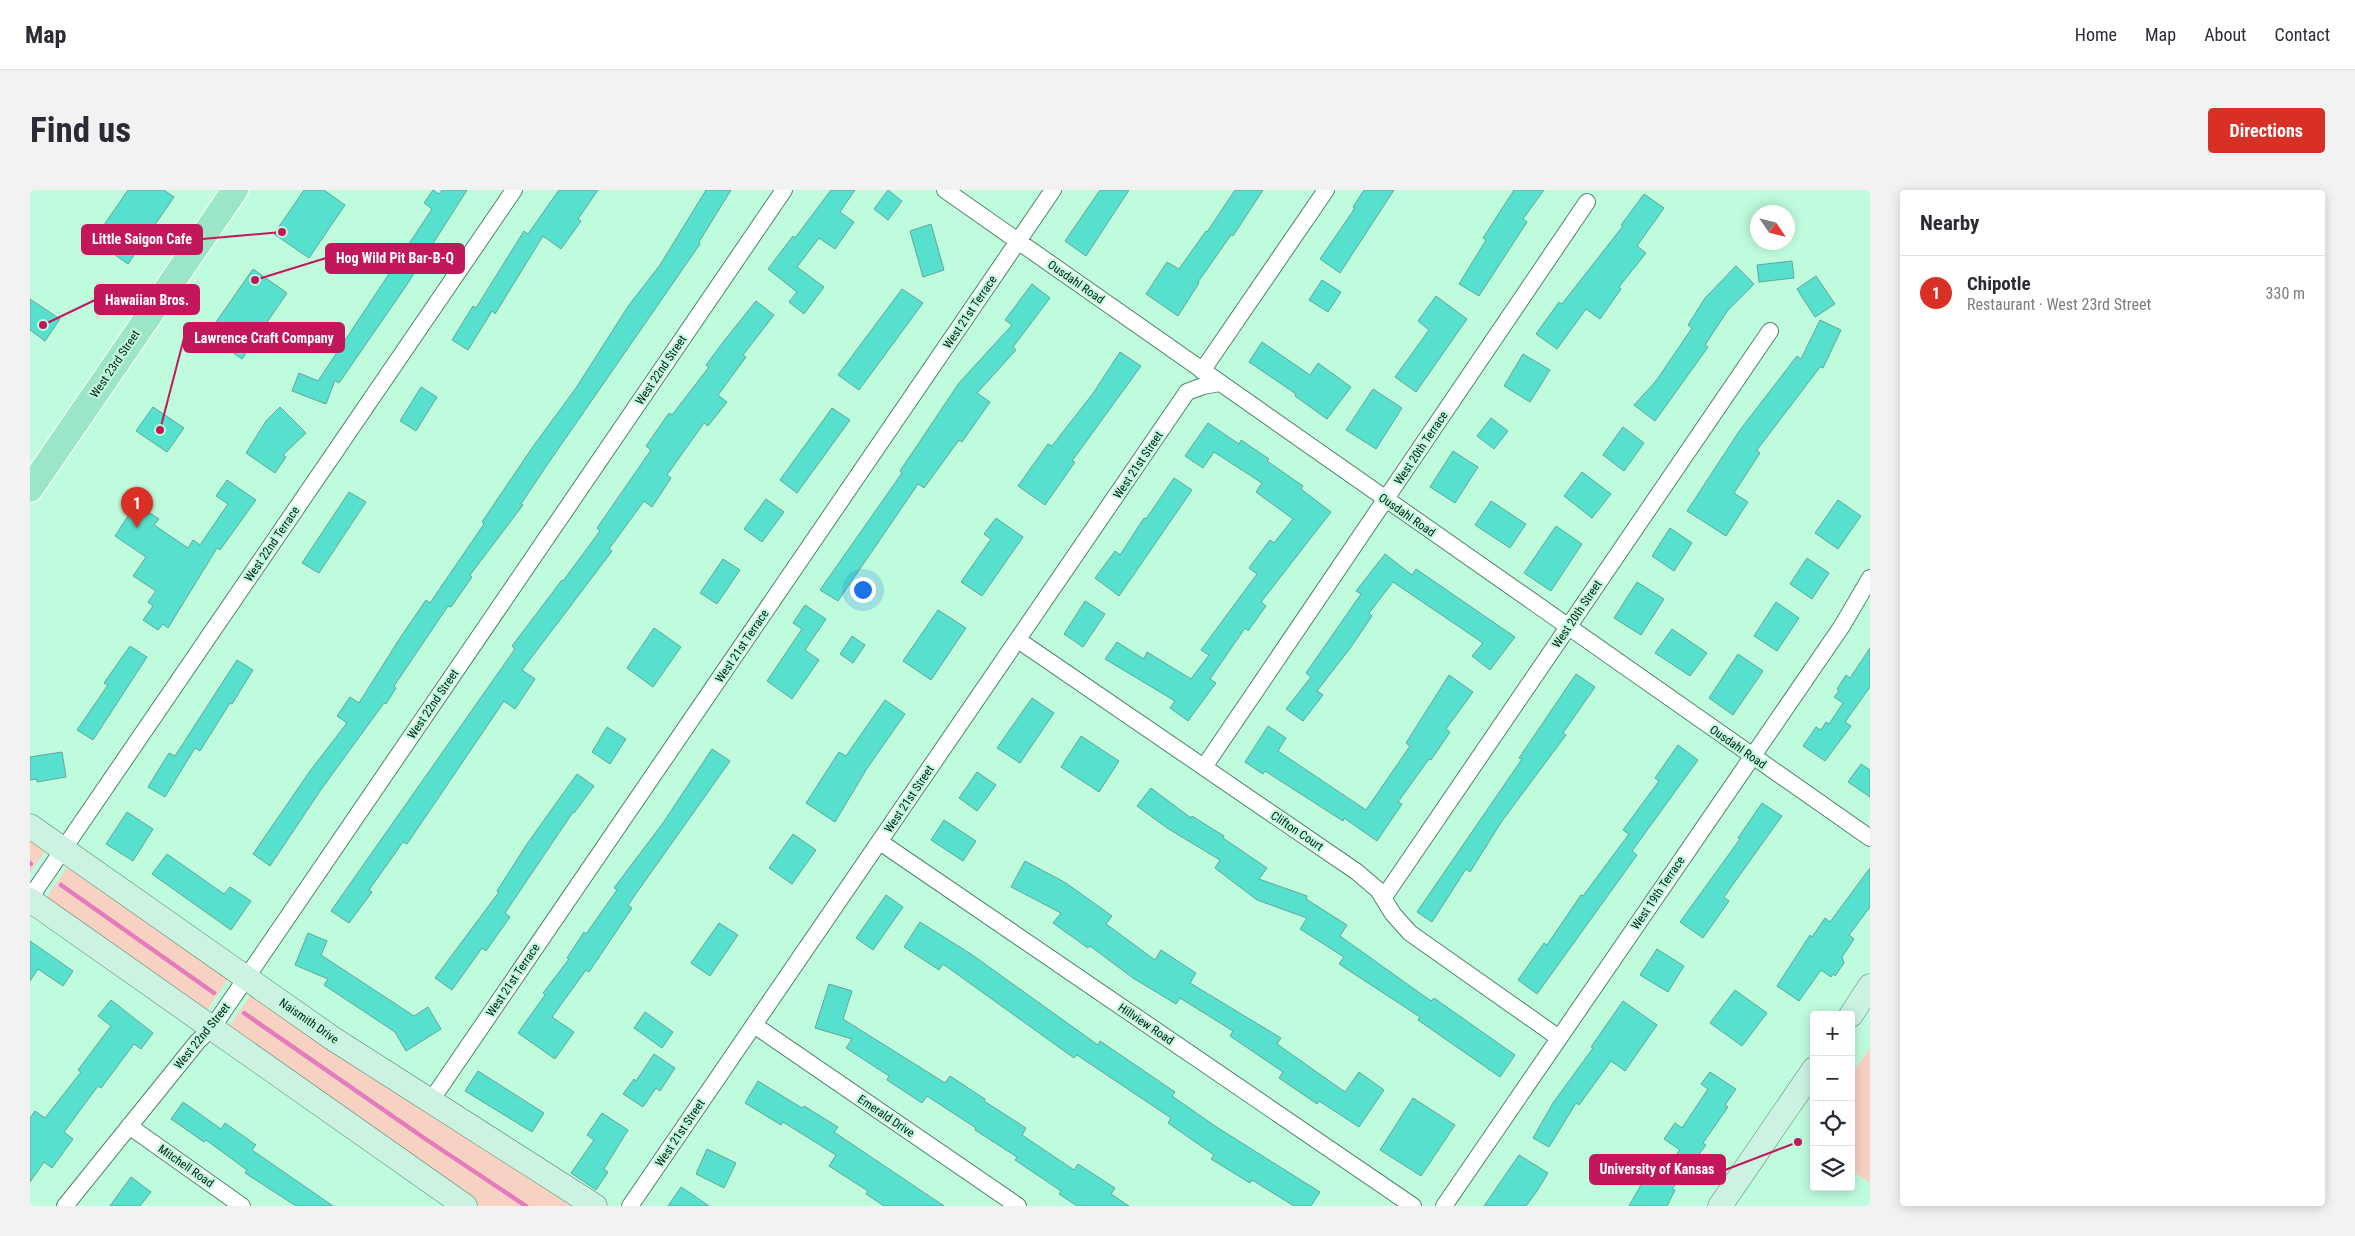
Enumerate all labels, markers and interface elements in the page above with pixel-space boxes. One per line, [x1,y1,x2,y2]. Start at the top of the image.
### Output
text: Map [25,21,66,49]
text: Home [2075,24,2117,45]
text: Map [2145,24,2176,45]
text: About [2204,24,2246,45]
text: Contact [2274,24,2330,45]
button: Directions [2208,108,2325,153]
text: Find us [30,110,131,151]
north arrow [1750,205,1795,250]
text: Nearby [1920,211,1979,235]
callout: Little Saigon Cafe [82,225,202,254]
text: Little Saigon Cafe [92,231,192,247]
callout: Hog Wild Pit Bar-B-Q [326,244,464,273]
text: Hog Wild Pit Bar-B-Q [336,250,454,266]
street label: Ousdahl Road [1045,257,1107,307]
text: Chipotle [1967,272,2031,295]
street label: West 21st Terrace [940,273,1000,351]
text: 1 [1932,284,1940,303]
text: 330 m [2266,284,2305,303]
callout: Hawaiian Bros. [95,285,199,314]
text: Hawaiian Bros. [105,292,189,308]
text: Restaurant · West 23rd Street [1967,295,2151,314]
callout: Lawrence Craft Company [184,323,344,352]
street label: West 23rd Street [87,327,143,400]
text: Lawrence Craft Company [194,330,335,346]
street label: West 22nd Street [633,332,690,407]
street label: West 20th Terrace [1391,408,1451,487]
street label: West 21st Street [1110,428,1166,501]
pin: 1 [121,487,153,528]
street label: Ousdahl Road [1376,490,1438,540]
street label: West 22nd Terrace [242,503,303,584]
your location [850,577,876,603]
street label: West 20th Street [1549,577,1605,650]
street label: West 21st Terrace [712,607,772,685]
street label: West 22nd Street [405,666,462,741]
street label: Ousdahl Road [1707,722,1769,772]
street label: West 21st Street [881,762,937,835]
street label: Clifton Court [1268,808,1326,854]
street label: West 19th Terrace [1628,853,1688,932]
street label: West 21st Terrace [483,941,543,1019]
street label: Naismith Drive [277,995,342,1047]
street label: West 22nd Street [171,1000,233,1072]
street label: Hillview Road [1116,1000,1176,1048]
map controls [1810,1011,1855,1191]
button: + [1810,1011,1855,1056]
button: − [1810,1056,1855,1101]
street label: Emerald Drive [855,1092,917,1140]
street label: West 21st Street [652,1096,708,1169]
button: locate [1810,1101,1855,1146]
street label: Mitchell Road [155,1142,217,1190]
button: layers [1810,1146,1855,1191]
callout: University of Kansas [1590,1155,1725,1184]
text: University of Kansas [1600,1161,1714,1177]

